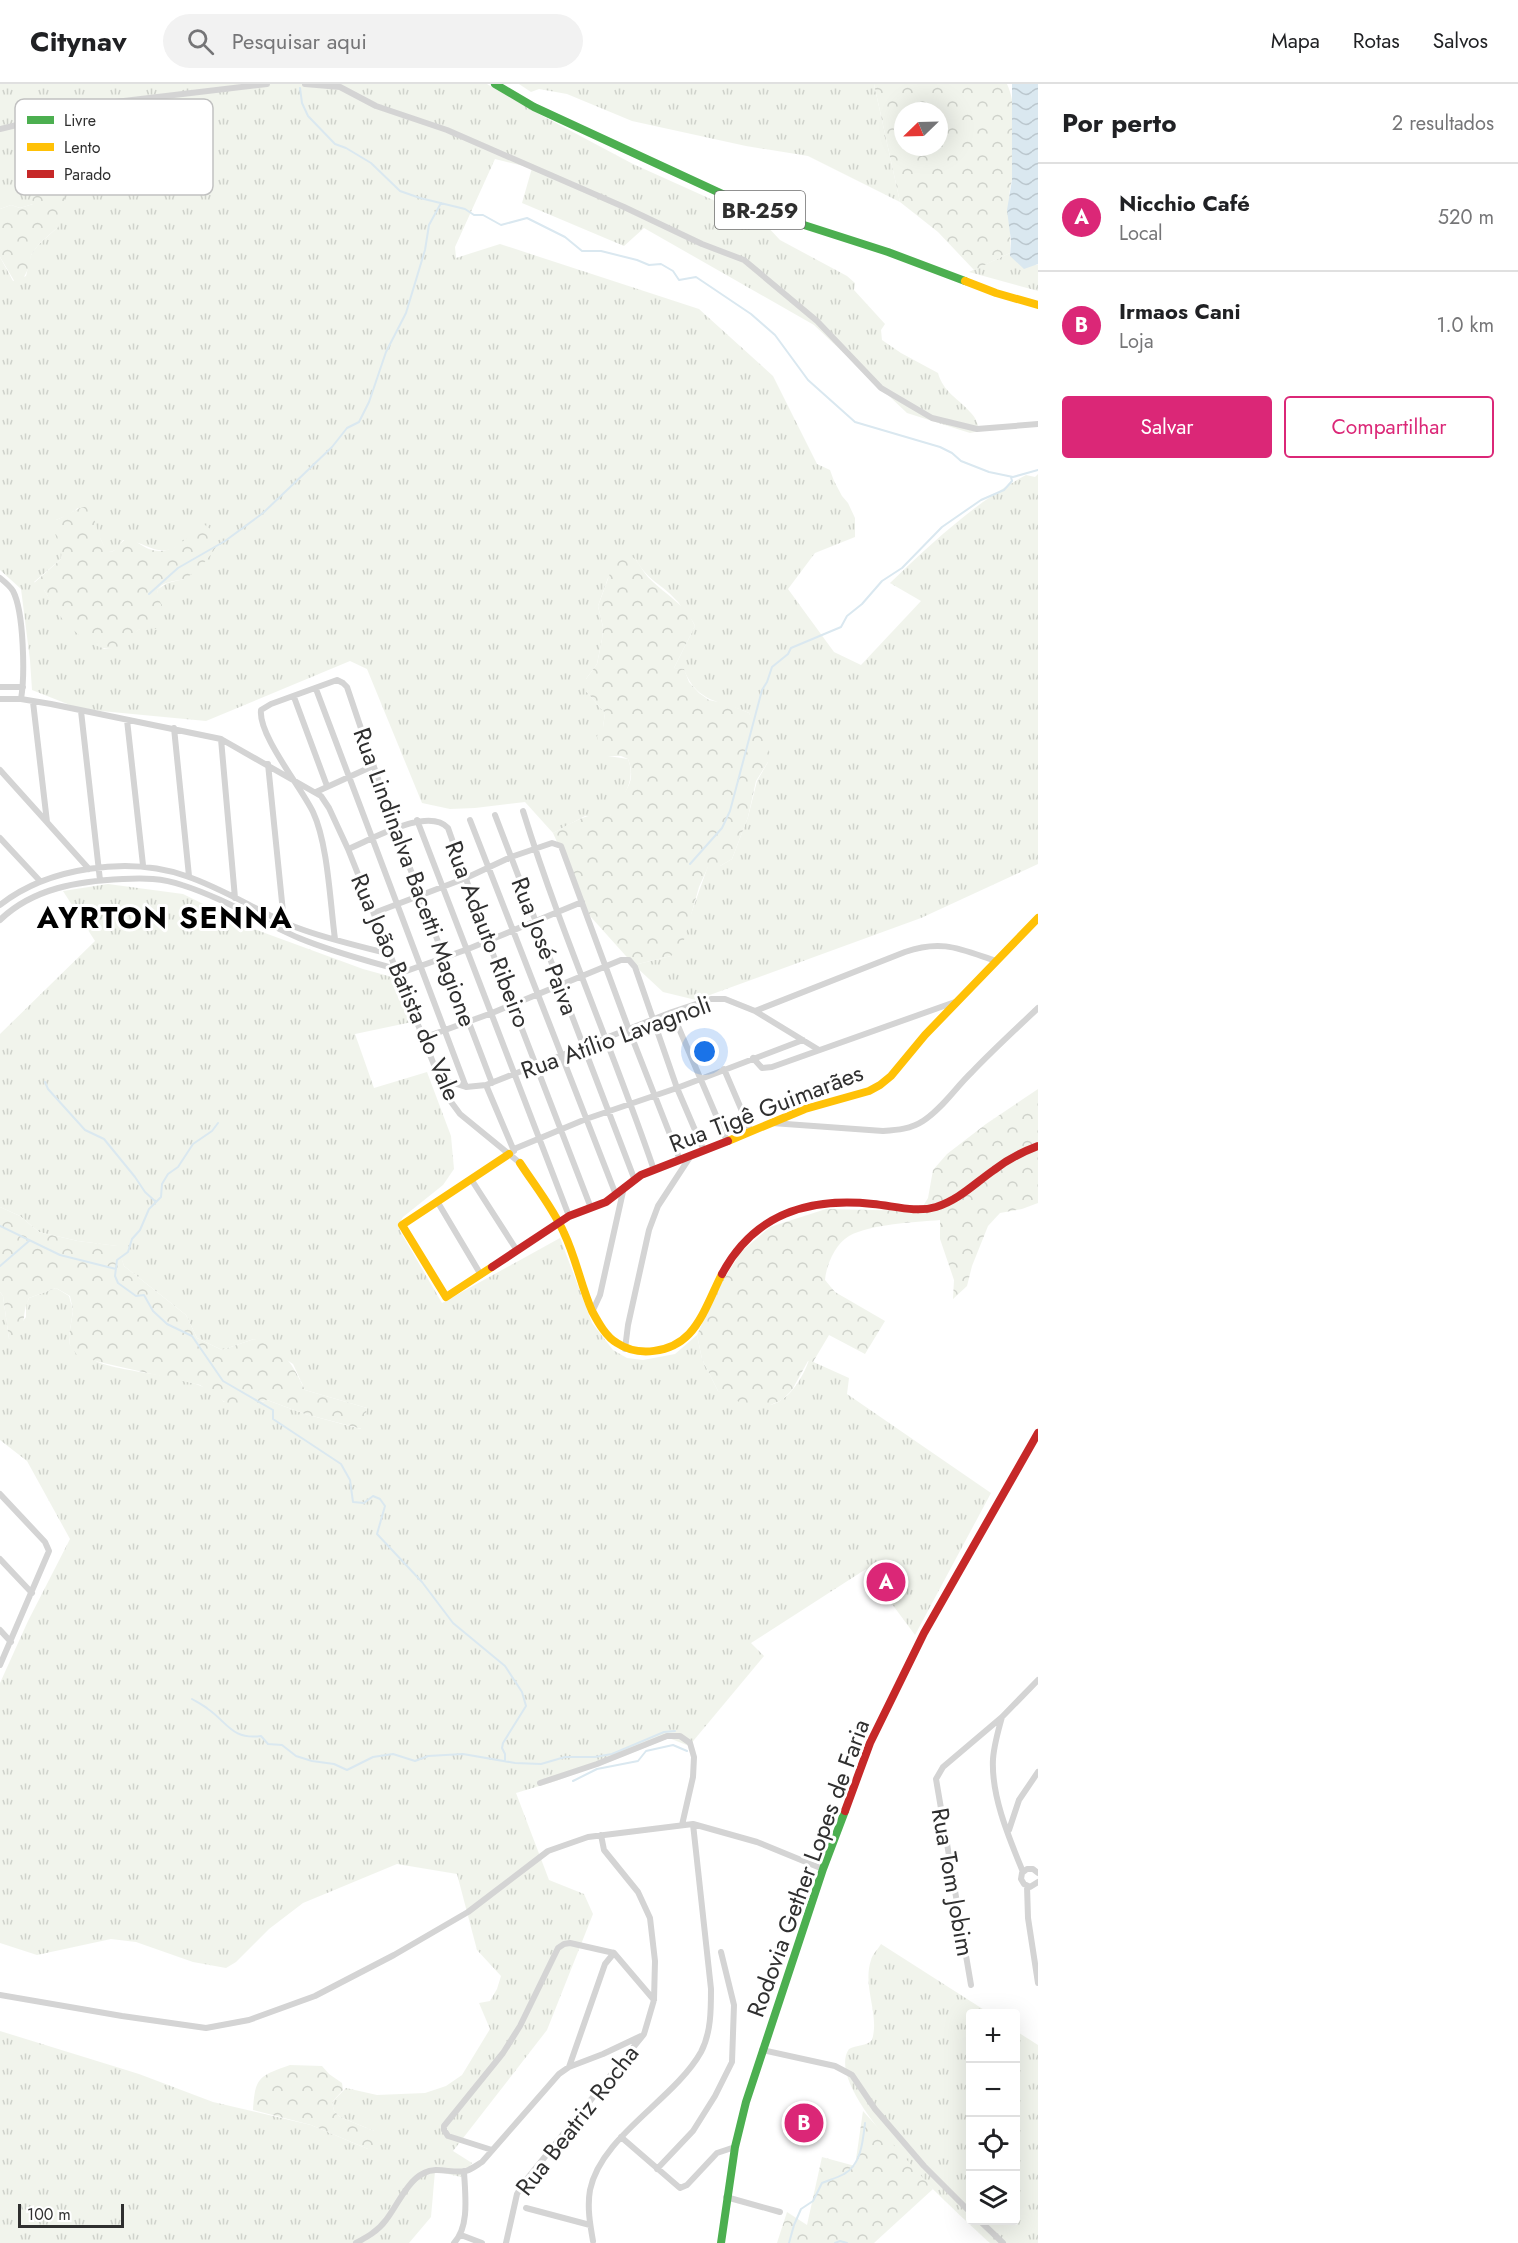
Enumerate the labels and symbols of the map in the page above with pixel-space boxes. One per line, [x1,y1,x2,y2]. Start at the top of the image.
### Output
legend [15,99,213,195]
north arrow [894,102,948,156]
text: Livre [64,109,96,132]
text: Lento [64,136,101,159]
text: Parado [64,163,111,186]
road number: BR-259 [715,191,805,229]
street label: Rua Lindinalva Bacetti Magione [345,723,485,1031]
street label: Rua Adauto Ribeiro [436,836,540,1032]
street label: Rua João Batista do Vale [342,868,470,1106]
street label: Rua José Paiva [503,872,587,1020]
district label: AYRTON SENNA [36,896,293,939]
street label: Rua Atílio Lavagnoli [516,986,716,1088]
your location [690,1037,719,1066]
street label: Rua Tigê Guimarães [664,1055,868,1161]
pin: A [866,1560,906,1604]
street label: Rodovia Gether Lopes de Faria [738,1714,878,2022]
street label: Rua Tom Jobim [923,1805,983,1959]
street label: Rua Beatriz Rocha [507,2037,647,2203]
pin: B [784,2100,824,2146]
scale bar [18,2201,124,2228]

